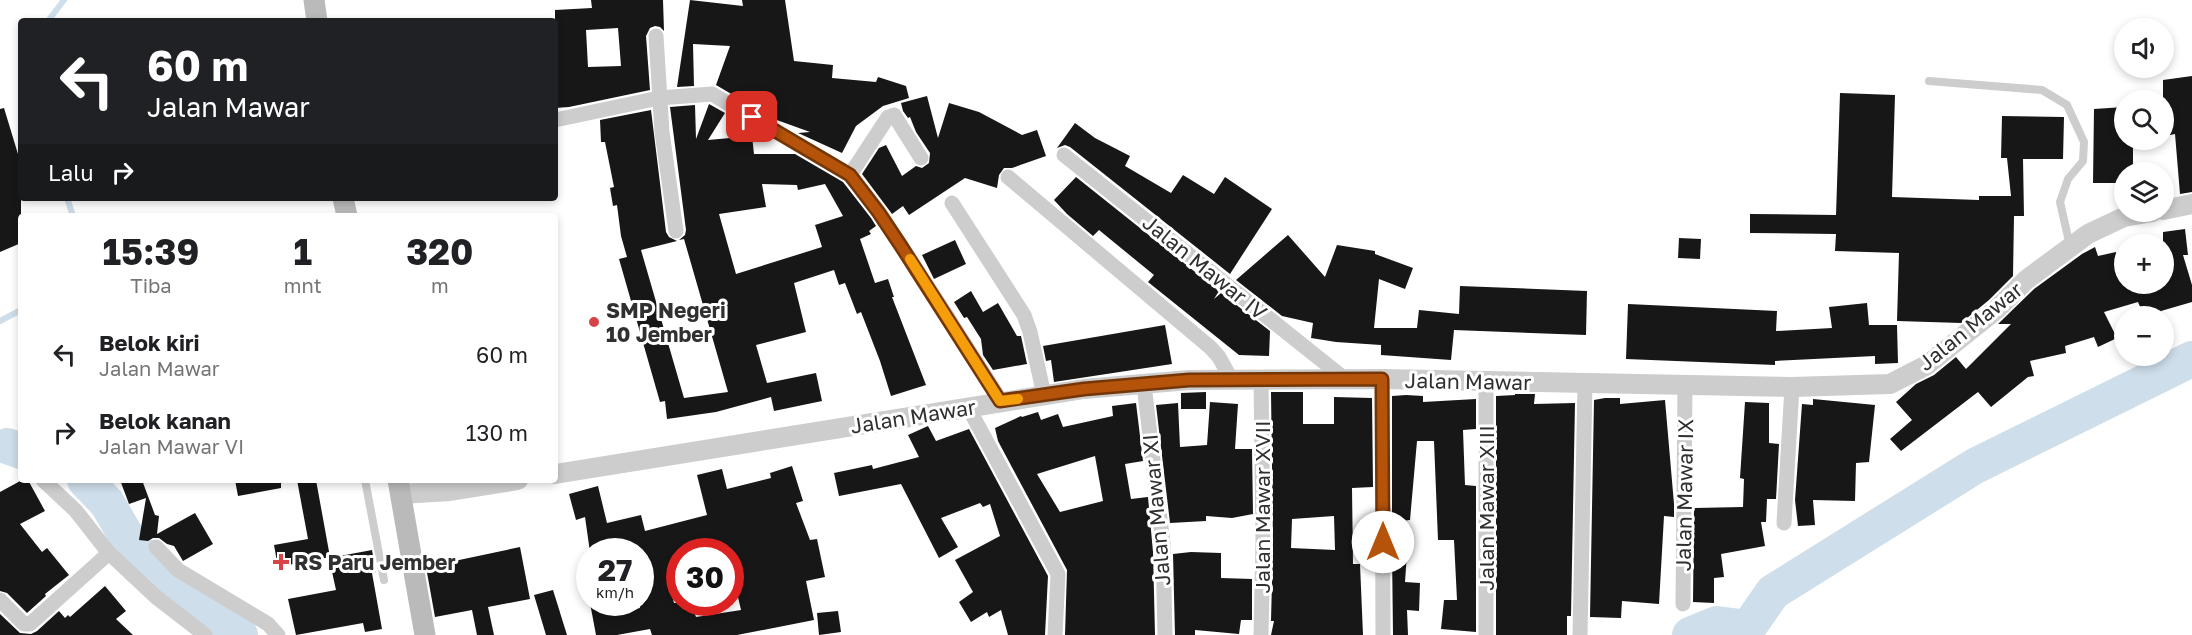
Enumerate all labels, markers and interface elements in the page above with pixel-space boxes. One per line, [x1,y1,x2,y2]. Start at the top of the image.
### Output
map controls [2114,18,2174,366]
button: sound [2114,18,2174,78]
text: 60 m [147,40,248,90]
icon: left [48,42,126,120]
button: search [2114,90,2174,150]
text: Jalan Mawar [147,91,310,123]
pin [726,91,777,142]
icon: arrive [735,100,768,133]
icon: right [106,156,139,189]
text: Lalu [48,159,94,186]
button: layers [2114,162,2174,222]
street label: Jalan Mawar IV [1138,209,1272,325]
text: 15:39 [103,230,199,273]
text: 1 [293,230,312,273]
text: 320 [406,230,473,273]
button: + [2114,234,2174,294]
text: Tiba [130,273,172,297]
text: mnt [284,273,322,297]
text: m [431,273,449,297]
street label: Jalan Mawar [1913,276,2027,376]
place label: SMP Negeri 10 Jember [606,297,726,347]
button: − [2114,306,2174,366]
marker: SMP Negeri 10 Jember [587,315,601,329]
text: Belok kiri [99,329,200,356]
icon: left [48,338,81,371]
text: 60 m [476,341,528,368]
text: Jalan Mawar [99,356,220,380]
street label: Jalan Mawar [1404,367,1532,395]
street label: Jalan Mawar [848,393,978,439]
text: Belok kanan [99,407,231,434]
icon: right [48,416,81,449]
street label: Jalan Mawar IX [1670,418,1698,571]
text: 130 m [466,419,528,446]
street label: Jalan Mawar XVII [1249,420,1275,594]
street label: Jalan Mawar XIII [1473,425,1499,591]
street label: Jalan Mawar XI [1136,433,1176,587]
text: Jalan Mawar VI [99,434,244,458]
position arrow [1351,510,1415,574]
speed limit sign: 30 [666,538,744,616]
place label: RS Paru Jember [294,549,456,575]
text: 27 [598,552,632,588]
marker: RS Paru Jember [272,553,290,571]
text: km/h [596,583,634,601]

